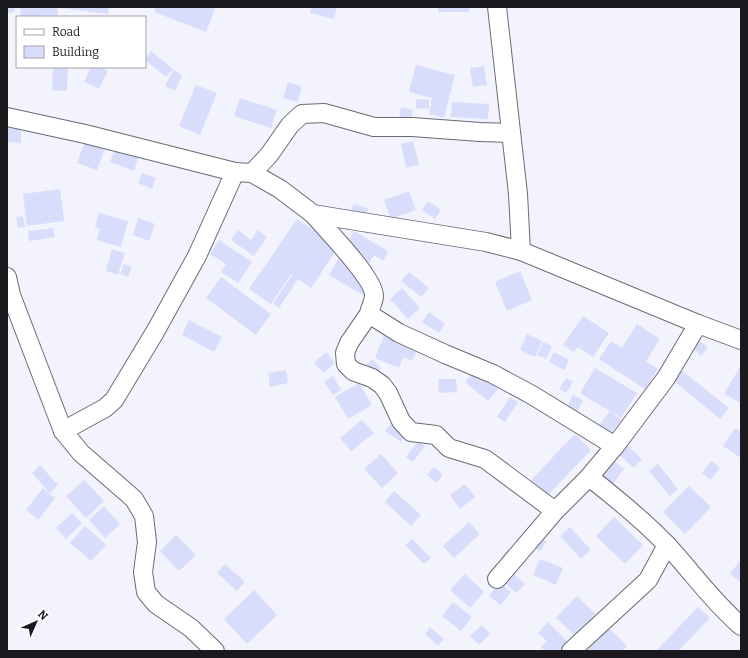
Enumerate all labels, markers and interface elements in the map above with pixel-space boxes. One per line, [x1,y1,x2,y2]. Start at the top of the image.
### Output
legend [16,16,146,68]
text: Road [52,25,80,39]
text: Building [52,45,99,59]
north arrow [16,602,56,642]
text: N [35,608,51,623]

